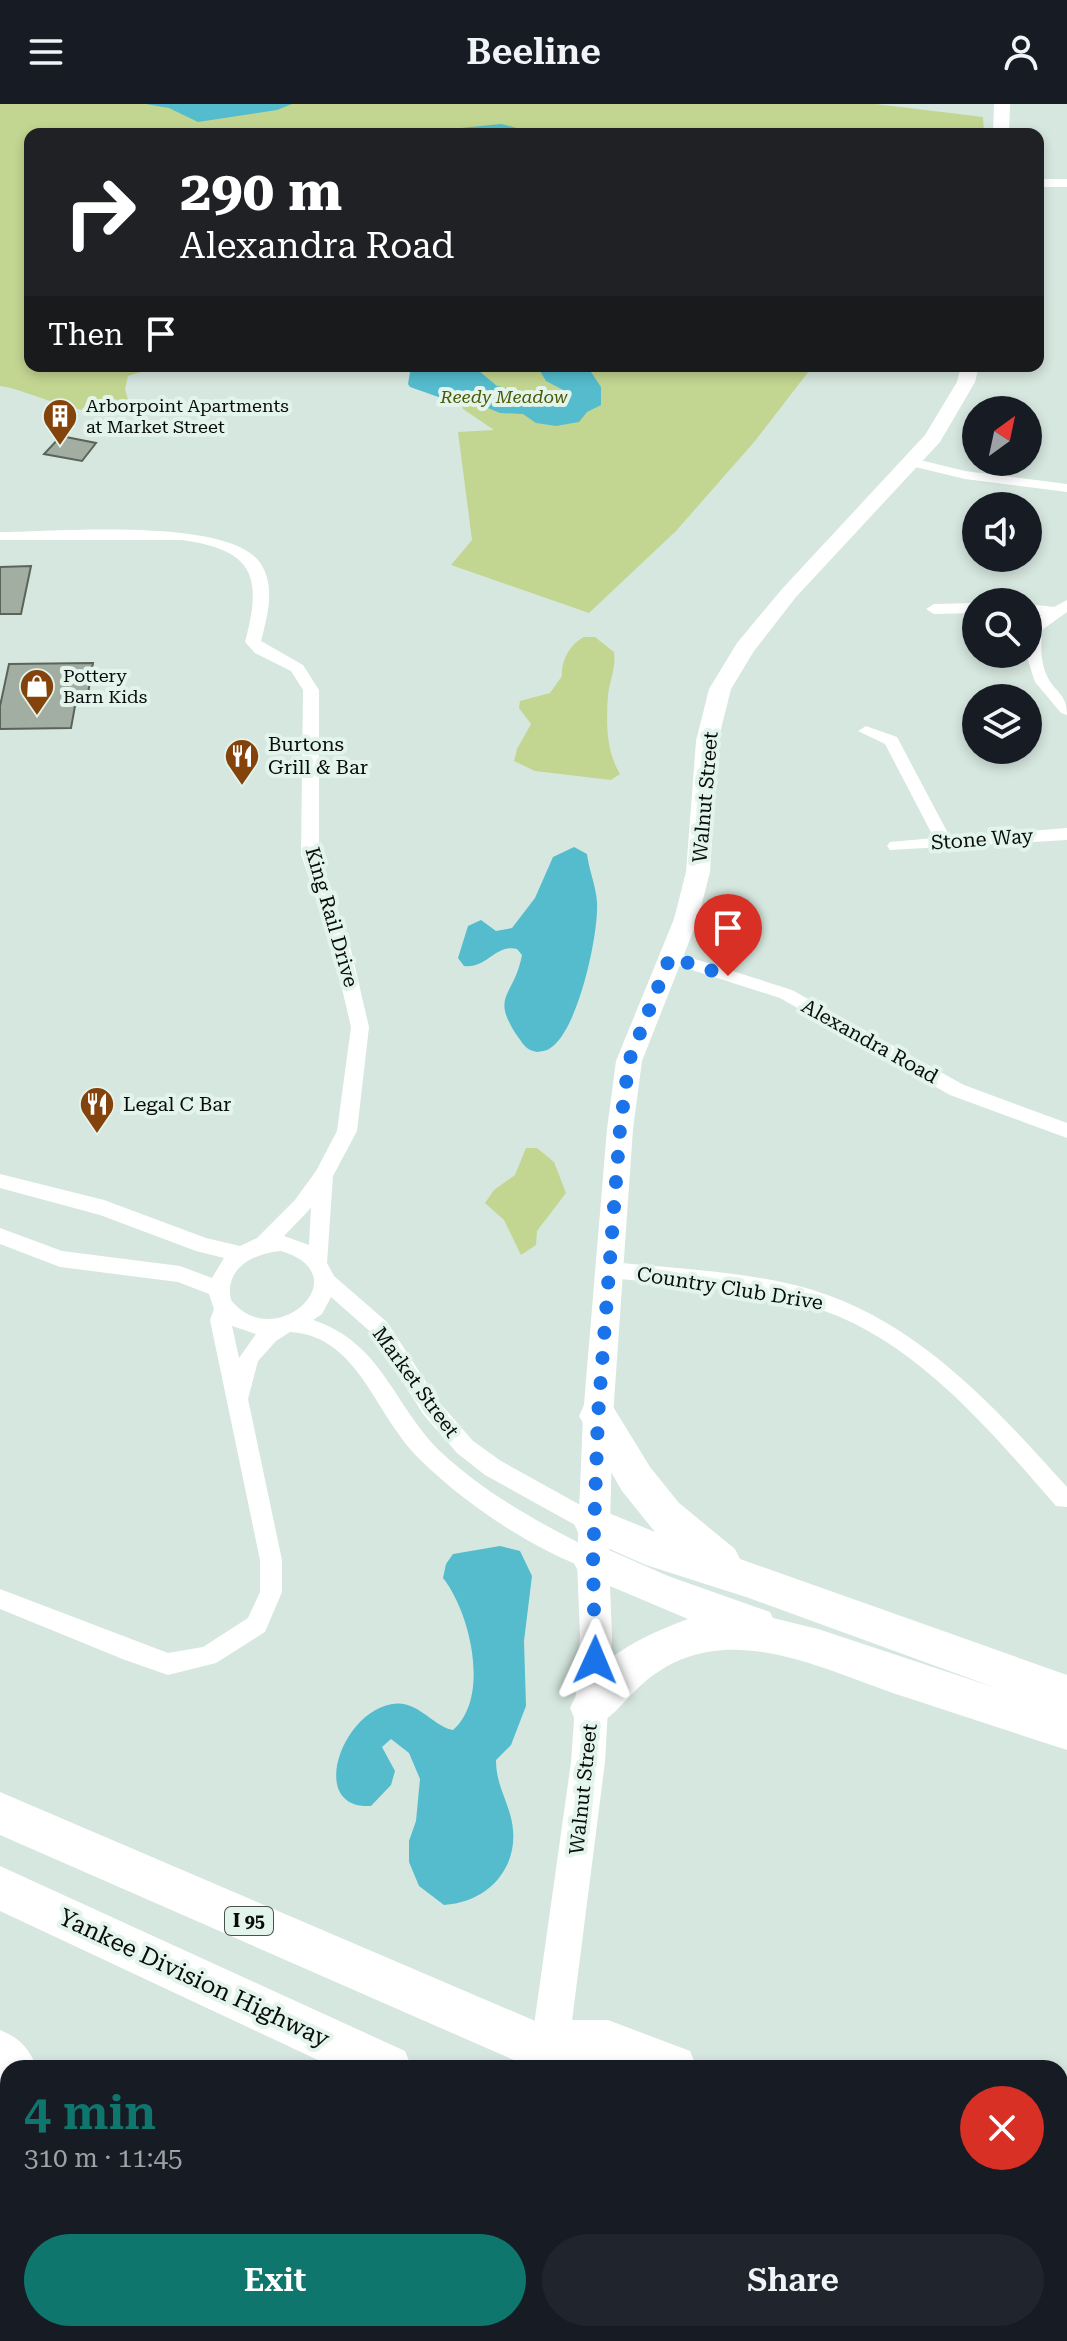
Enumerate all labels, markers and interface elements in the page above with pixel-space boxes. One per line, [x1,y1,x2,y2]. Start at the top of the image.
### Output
icon: menu [24,30,68,74]
icon: person [999,30,1043,74]
text: Beeline [466,31,601,73]
text: 290 m [180,158,342,224]
icon: right [48,160,152,264]
text: Alexandra Road [180,225,454,267]
icon: arrive [139,312,183,356]
text: Then [48,317,123,352]
park label: Reedy Meadow [439,386,568,407]
place label: Arborpoint Apartments at Market Street [86,395,289,437]
north arrow [962,396,1042,476]
map controls [962,396,1042,764]
building icon: Arborpoint Apartments at Market Street [41,397,79,447]
button: sound [962,492,1042,572]
button: search [962,588,1042,668]
place label: Pottery Barn Kids [63,665,147,707]
shop icon: Pottery Barn Kids [18,667,56,717]
button: layers [962,684,1042,764]
street label: Walnut Street [687,730,723,864]
place label: Burtons Grill & Bar [268,732,368,779]
restaurant icon: Burtons Grill & Bar [223,737,261,787]
street label: Stone Way [930,823,1034,855]
street label: King Rail Drive [301,844,363,990]
pin [694,894,762,976]
icon: arrive [706,906,750,950]
street label: Alexandra Road [798,994,943,1089]
restaurant icon: Legal C Bar [78,1085,116,1135]
place label: Legal C Bar [123,1092,231,1116]
street label: Country Club Drive [635,1261,825,1315]
street label: Market Street [368,1322,464,1442]
position arrow [553,1618,637,1702]
street label: Walnut Street [564,1722,602,1856]
street label: Yankee Division Highway [54,1903,335,2053]
road number: I 95 [225,1907,273,1935]
text: 4 min [24,2085,156,2141]
button: close [960,2086,1044,2170]
text: 310 m · 11:45 [24,2143,183,2173]
button: Exit [24,2234,526,2326]
button: Share [542,2234,1044,2326]

